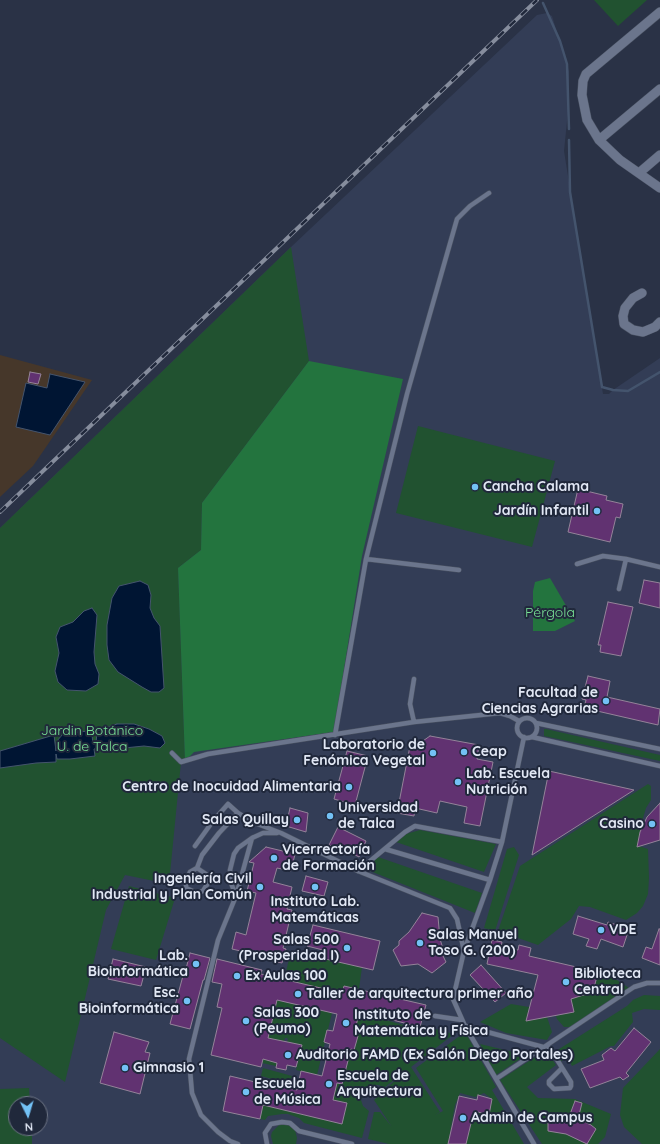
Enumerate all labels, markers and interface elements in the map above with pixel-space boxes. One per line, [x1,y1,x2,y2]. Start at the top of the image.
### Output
place label: Cancha Calama [483,479,589,495]
marker: Cancha Calama [470,482,480,492]
place label: Jardín Infantil [494,503,589,519]
marker: Jardín Infantil [592,506,602,516]
park label: Pérgola [525,605,575,621]
place label: Facultad de Ciencias Agrarias [482,685,598,718]
marker: Facultad de Ciencias Agrarias [601,696,611,706]
park label: Jardin Botánico U. de Talca [41,723,143,756]
place label: Laboratorio de Fenómica Vegetal [303,737,425,770]
place label: Ceap [472,744,507,760]
marker: Ceap [459,747,469,757]
marker: Laboratorio de Fenómica Vegetal [428,748,438,758]
place label: Lab. Escuela Nutrición [466,766,550,798]
marker: Lab. Escuela Nutrición [453,777,463,787]
place label: Centro de Inocuidad Alimentaria [122,779,341,795]
marker: Centro de Inocuidad Alimentaria [344,782,354,792]
place label: Universidad de Talca [338,800,418,832]
marker: Universidad de Talca [325,811,335,821]
place label: Salas Quillay [202,812,289,828]
marker: Salas Quillay [292,815,302,825]
place label: Casino [599,816,644,832]
marker: Casino [647,819,657,829]
place label: Vicerrectoría de Formación [282,842,375,874]
marker: Vicerrectoría de Formación [269,853,279,863]
place label: Ingeniería Civil Industrial y Plan Común [92,871,252,904]
marker: Ingeniería Civil Industrial y Plan Común [255,882,265,892]
marker: Instituto Lab. Matemáticas [310,882,320,892]
place label: Instituto Lab. Matemáticas [270,894,360,926]
place label: VDE [609,922,637,938]
marker: VDE [596,925,606,935]
place label: Salas Manuel Toso G. (200) [428,927,517,960]
place label: Salas 500 (Prosperidad I) [239,932,339,964]
marker: Salas Manuel Toso G. (200) [415,938,425,948]
marker: Salas 500 (Prosperidad I) [342,943,352,953]
place label: Lab. Bioinformática [88,948,188,980]
marker: Lab. Bioinformática [191,959,201,969]
place label: Biblioteca Central [574,966,641,998]
place label: Ex Aulas 100 [245,968,327,984]
marker: Ex Aulas 100 [232,971,242,981]
marker: Biblioteca Central [561,977,571,987]
place label: Esc. Bioinformática [79,985,179,1018]
place label: Taller de arquitectura primer año [306,986,533,1002]
marker: Taller de arquitectura primer año [293,989,303,999]
marker: Esc. Bioinformática [182,996,192,1006]
place label: Salas 300 (Peumo) [254,1005,319,1038]
place label: Instituto de Matemática y Física [354,1007,488,1040]
marker: Salas 300 (Peumo) [241,1016,251,1026]
marker: Instituto de Matemática y Física [341,1018,351,1028]
place label: Auditorio FAMD (Ex Salón Diego Portales) [296,1047,573,1063]
marker: Auditorio FAMD (Ex Salón Diego Portales) [283,1050,293,1060]
place label: Gimnasio 1 [133,1060,204,1076]
marker: Gimnasio 1 [120,1063,130,1073]
place label: Escuela de Arquitectura [337,1068,422,1100]
place label: Escuela de Música [254,1076,321,1108]
marker: Escuela de Arquitectura [324,1079,334,1089]
marker: Escuela de Música [241,1087,251,1097]
north arrow [8,1096,48,1136]
place label: Admin de Campus [471,1110,592,1126]
marker: Admin de Campus [458,1113,468,1123]
text: N [24,1120,34,1134]

